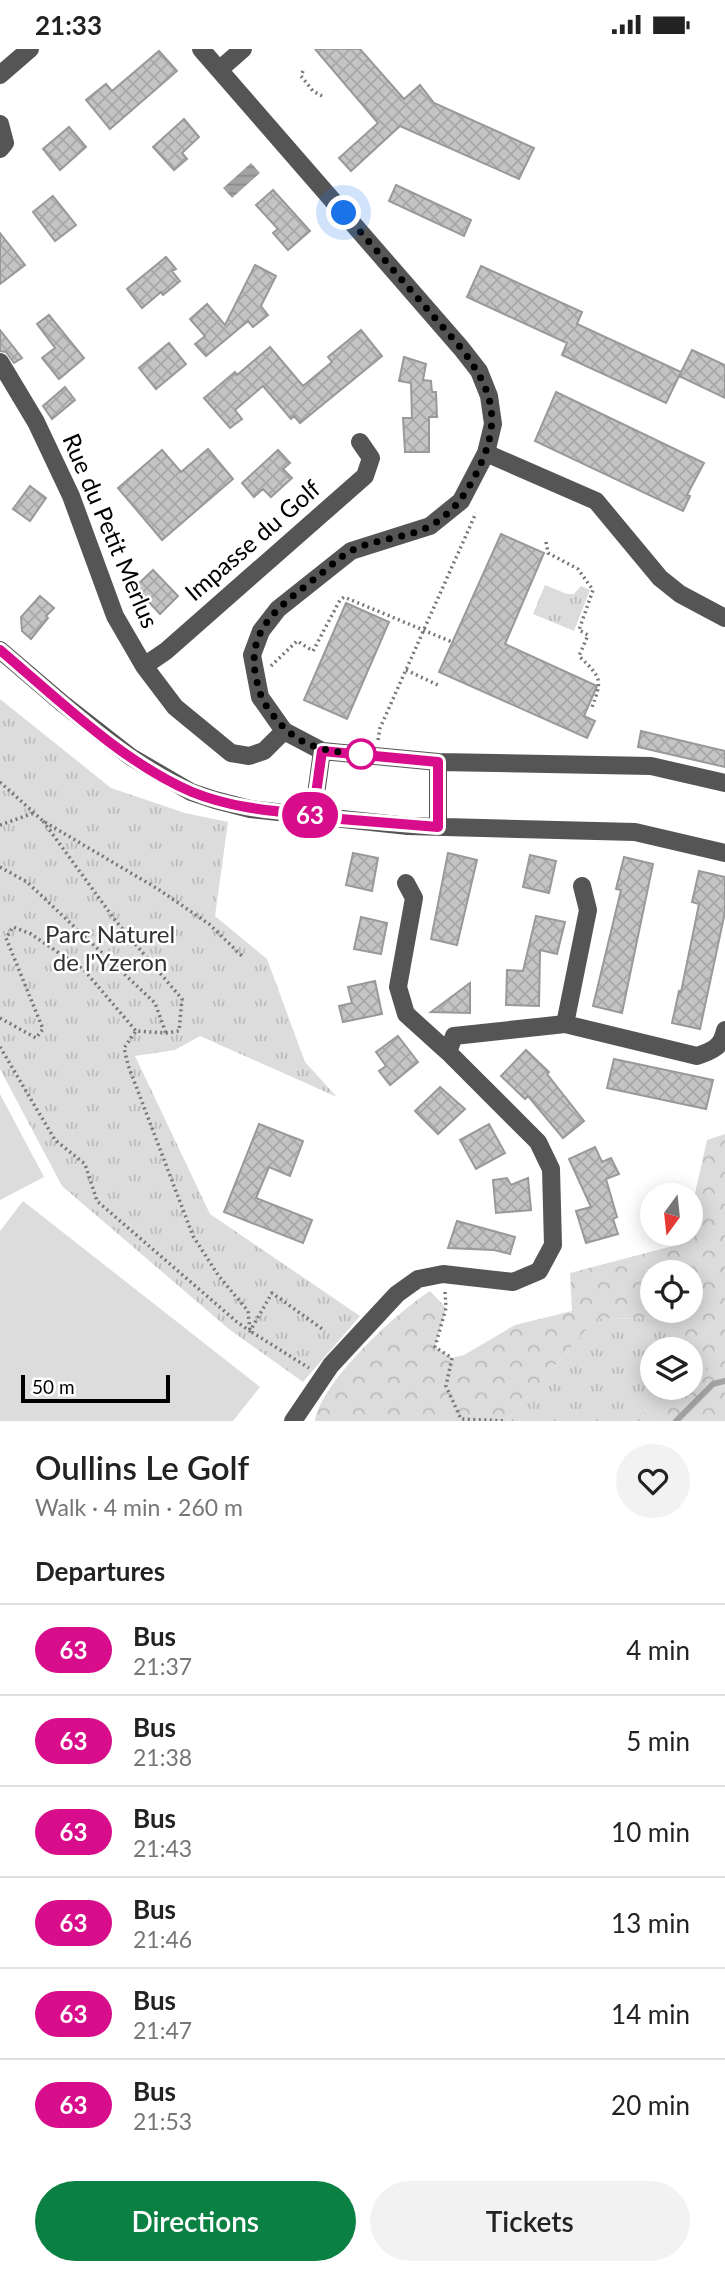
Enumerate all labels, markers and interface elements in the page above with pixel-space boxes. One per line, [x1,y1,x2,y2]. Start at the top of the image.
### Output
text: 21:33 [35,9,102,41]
your location [326,195,361,230]
street label: Rue du Petit Merlus [57,429,165,632]
street label: Impasse du Golf [179,473,326,606]
unlabelled marker [346,739,376,769]
line badge: 63 [278,792,342,838]
text: 63 [296,800,324,829]
park label: Parc Naturel de l'Yzeron [45,919,175,976]
north arrow [640,1183,704,1246]
map controls [640,1183,703,1400]
button: locate [640,1260,703,1323]
button: layers [640,1337,703,1400]
scale bar [21,1372,170,1404]
text: 50 m [32,1375,75,1398]
button: heart [616,1444,690,1518]
text: Oullins Le Golf [35,1447,249,1487]
text: Walk · 4 min · 260 m [35,1493,243,1521]
text: Departures [35,1555,165,1587]
text: Bus [133,1620,176,1652]
text: 4 min [626,1634,690,1666]
text: 63 [60,1635,87,1664]
text: 21:37 [133,1652,192,1680]
text: Bus [133,1711,176,1743]
text: 5 min [626,1725,690,1757]
text: 63 [60,1726,87,1755]
text: 21:38 [133,1743,192,1771]
text: Bus [133,1802,176,1834]
text: 10 min [611,1816,690,1848]
text: 63 [60,1817,87,1846]
text: 21:43 [133,1834,192,1862]
text: Bus [133,1893,176,1925]
text: 13 min [611,1907,690,1939]
text: 63 [60,1908,87,1937]
text: 21:46 [133,1925,192,1953]
text: Bus [133,1984,176,2016]
text: 14 min [611,1998,690,2030]
text: 63 [60,1999,87,2028]
text: 21:47 [133,2016,192,2044]
text: Bus [133,2075,176,2107]
text: 20 min [611,2089,690,2121]
text: 63 [60,2090,87,2119]
text: 21:53 [133,2107,192,2135]
button: Directions [35,2181,356,2261]
button: Tickets [370,2181,690,2261]

